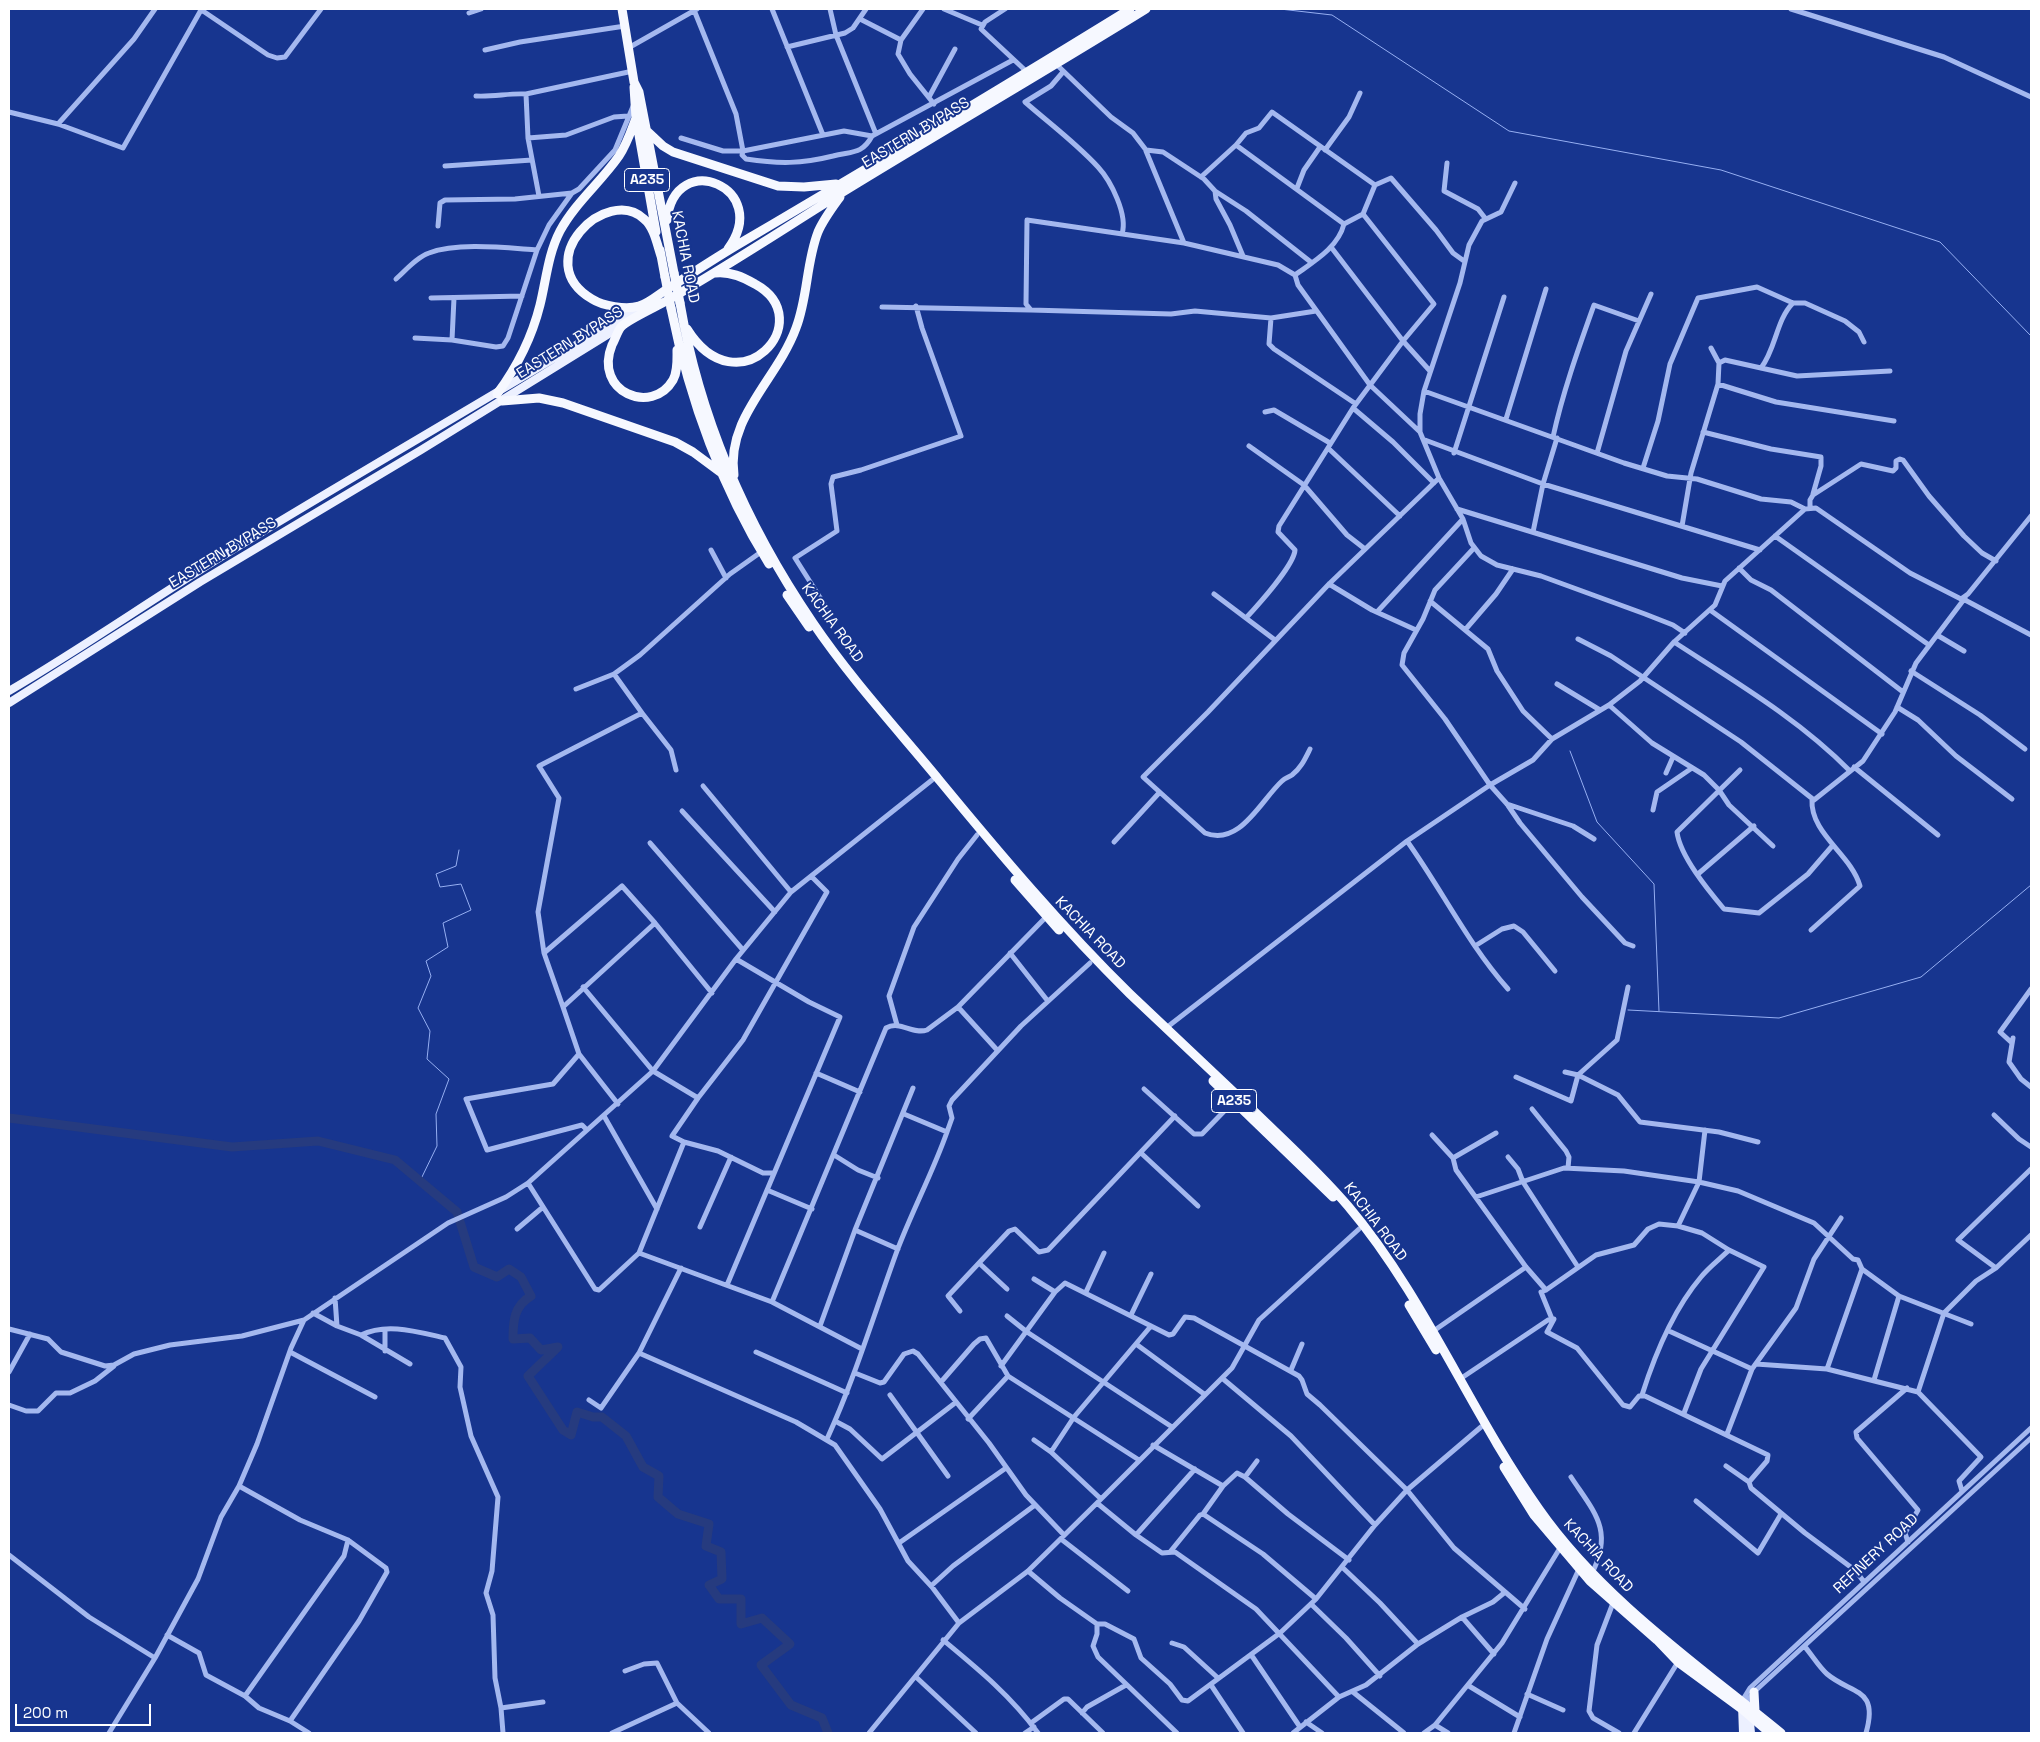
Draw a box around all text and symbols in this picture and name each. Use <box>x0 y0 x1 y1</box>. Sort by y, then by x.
street label: EASTERN BYPASS <box>859 94 973 172</box>
road number: A235 <box>624 168 670 192</box>
street label: KACHIA ROAD <box>667 209 703 305</box>
street label: EASTERN BYPASS <box>514 303 626 383</box>
street label: EASTERN BYPASS <box>166 514 280 592</box>
street label: KACHIA ROAD <box>797 580 867 666</box>
street label: KACHIA ROAD <box>1051 893 1129 973</box>
road number: A235 <box>1212 1090 1256 1112</box>
street label: KACHIA ROAD <box>1340 1179 1410 1265</box>
street label: REFINERY ROAD <box>1830 1510 1922 1598</box>
street label: KACHIA ROAD <box>1559 1516 1637 1596</box>
scale bar <box>18 1694 154 1726</box>
text: 200 m <box>23 1703 68 1722</box>

